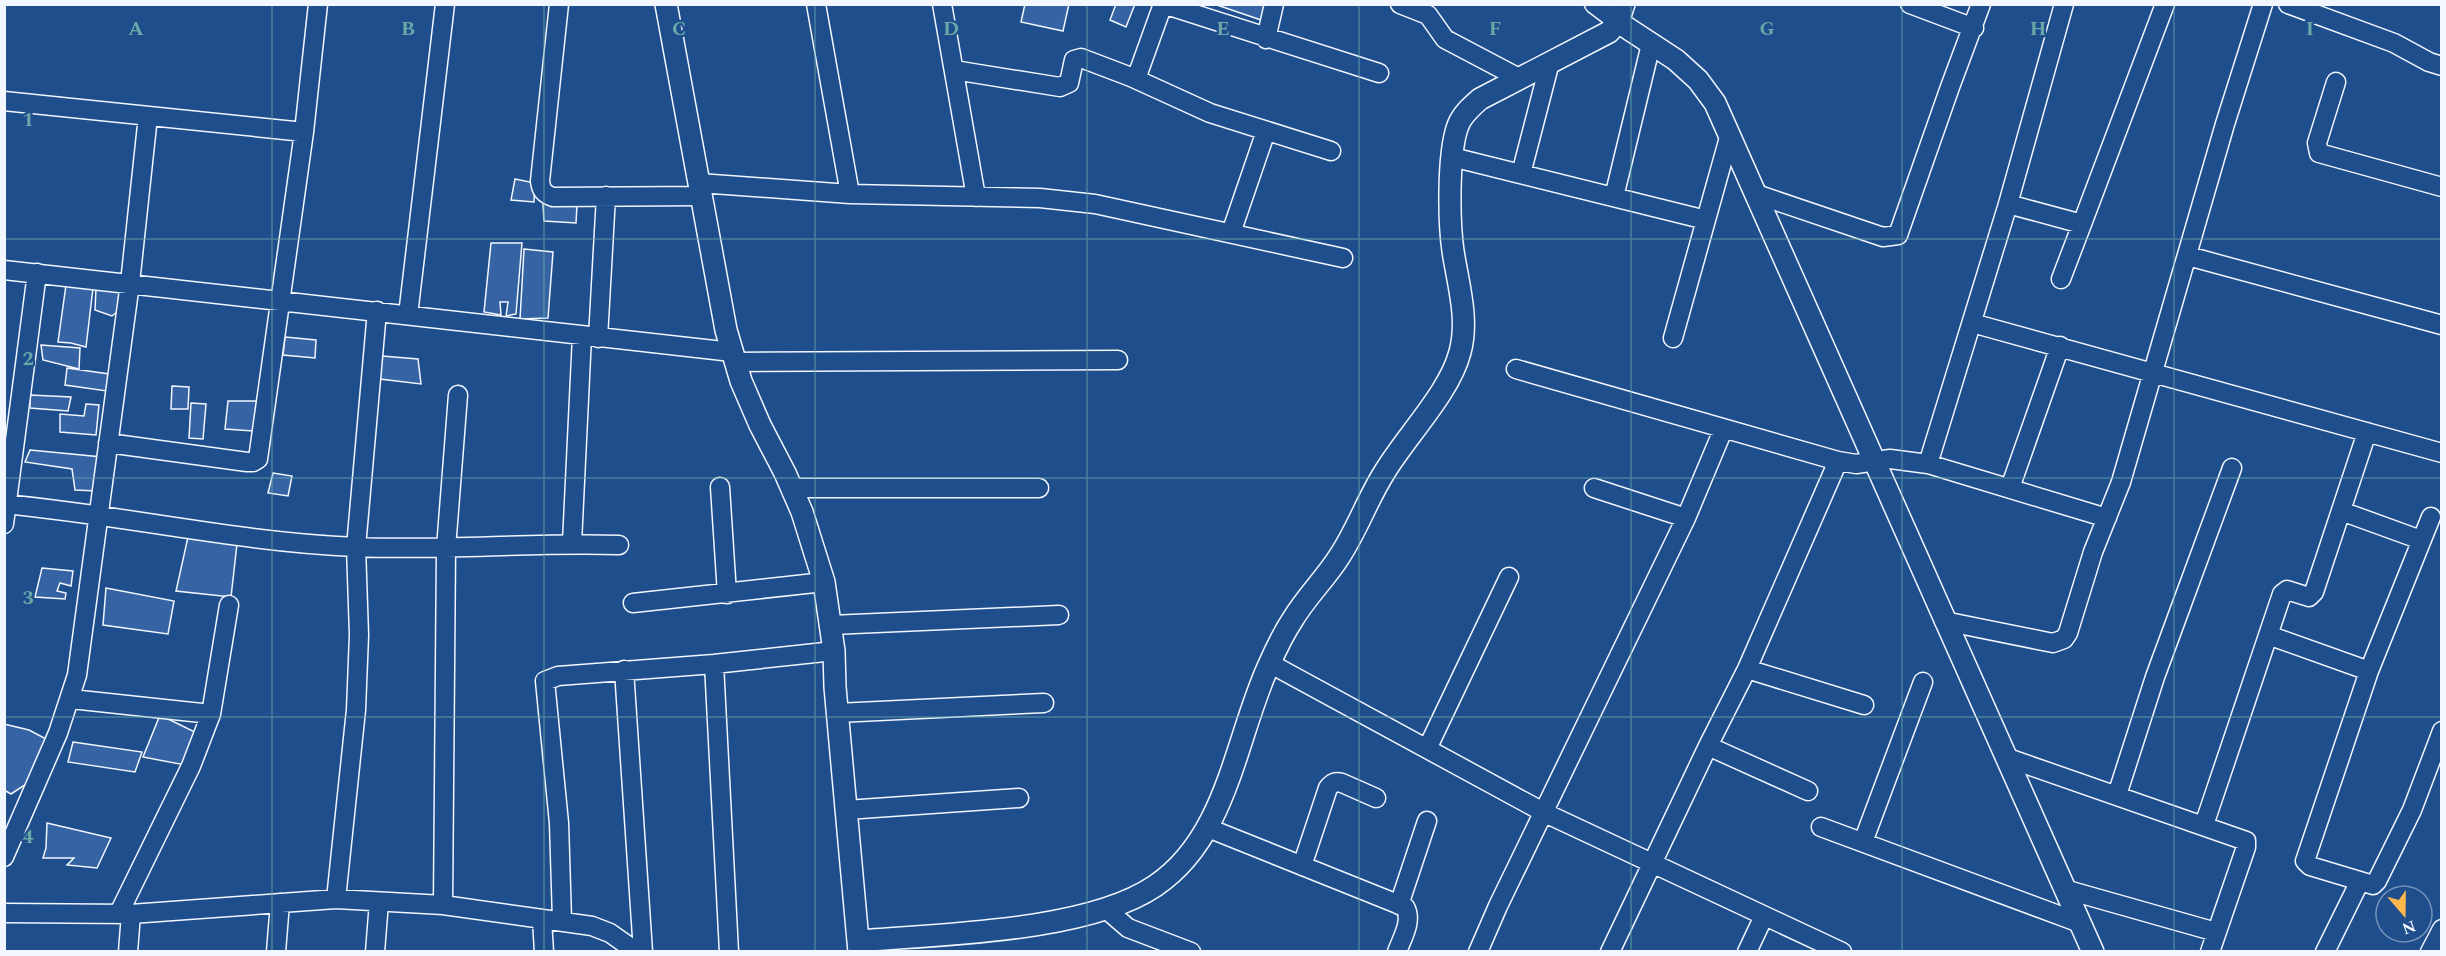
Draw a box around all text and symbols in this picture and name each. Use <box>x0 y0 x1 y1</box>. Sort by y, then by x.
text: A <box>128 14 144 44</box>
text: B <box>401 14 415 44</box>
text: C <box>672 14 686 44</box>
text: D <box>943 14 959 44</box>
text: E <box>1216 14 1230 44</box>
text: F <box>1489 14 1501 44</box>
text: G <box>1759 14 1775 44</box>
text: H <box>2030 14 2046 44</box>
text: I <box>2306 14 2314 44</box>
text: 1 <box>22 105 34 135</box>
text: 2 <box>22 344 34 374</box>
text: 3 <box>22 583 34 613</box>
text: 4 <box>22 822 34 852</box>
north arrow <box>2374 884 2434 944</box>
text: N <box>2399 914 2419 941</box>

